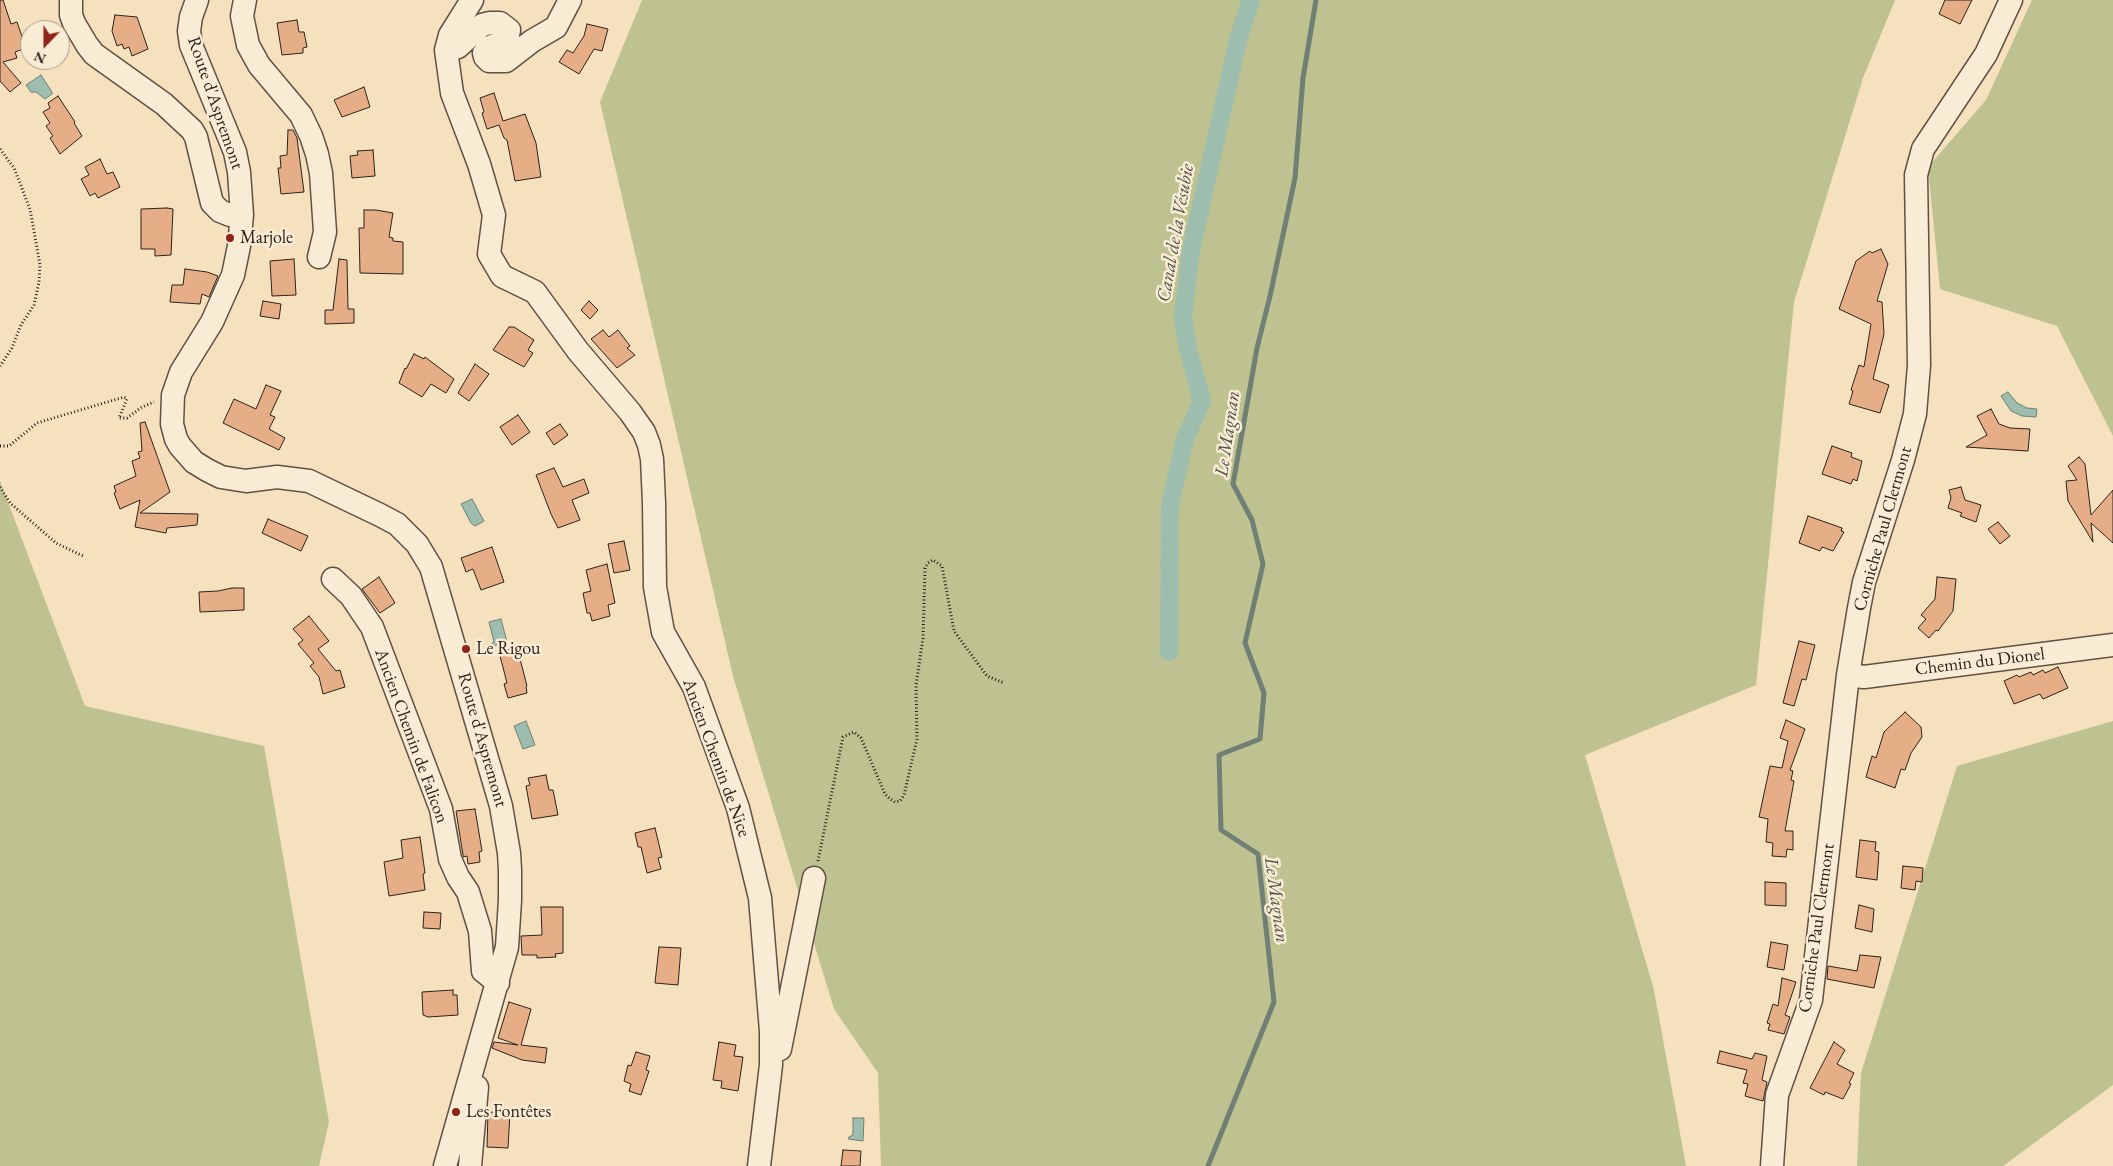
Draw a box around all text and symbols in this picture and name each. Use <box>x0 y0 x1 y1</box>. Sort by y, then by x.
north arrow <box>20 20 70 70</box>
street label: Route d'Aspremont <box>182 34 248 172</box>
text: N <box>31 48 48 68</box>
water label: Canal de la Vésubie <box>1153 162 1199 304</box>
place label: Marjole <box>240 227 293 249</box>
marker: Marjole <box>224 232 236 244</box>
water label: Le Magnan <box>1211 390 1245 478</box>
street label: Corniche Paul Clermont <box>1849 444 1917 614</box>
place label: Le Rigou <box>476 638 541 660</box>
marker: Le Rigou <box>460 643 472 655</box>
street label: Chemin du Dionel <box>1914 643 2046 681</box>
street label: Ancien Chemin de Falicon <box>369 646 453 826</box>
street label: Route d'Aspremont <box>452 670 512 810</box>
street label: Ancien Chemin de Nice <box>677 676 755 840</box>
street label: Corniche Paul Clermont <box>1794 842 1840 1014</box>
water label: Le Magnan <box>1259 856 1293 944</box>
place label: Les Fontêtes <box>466 1101 551 1123</box>
marker: Les Fontêtes <box>450 1106 462 1118</box>

